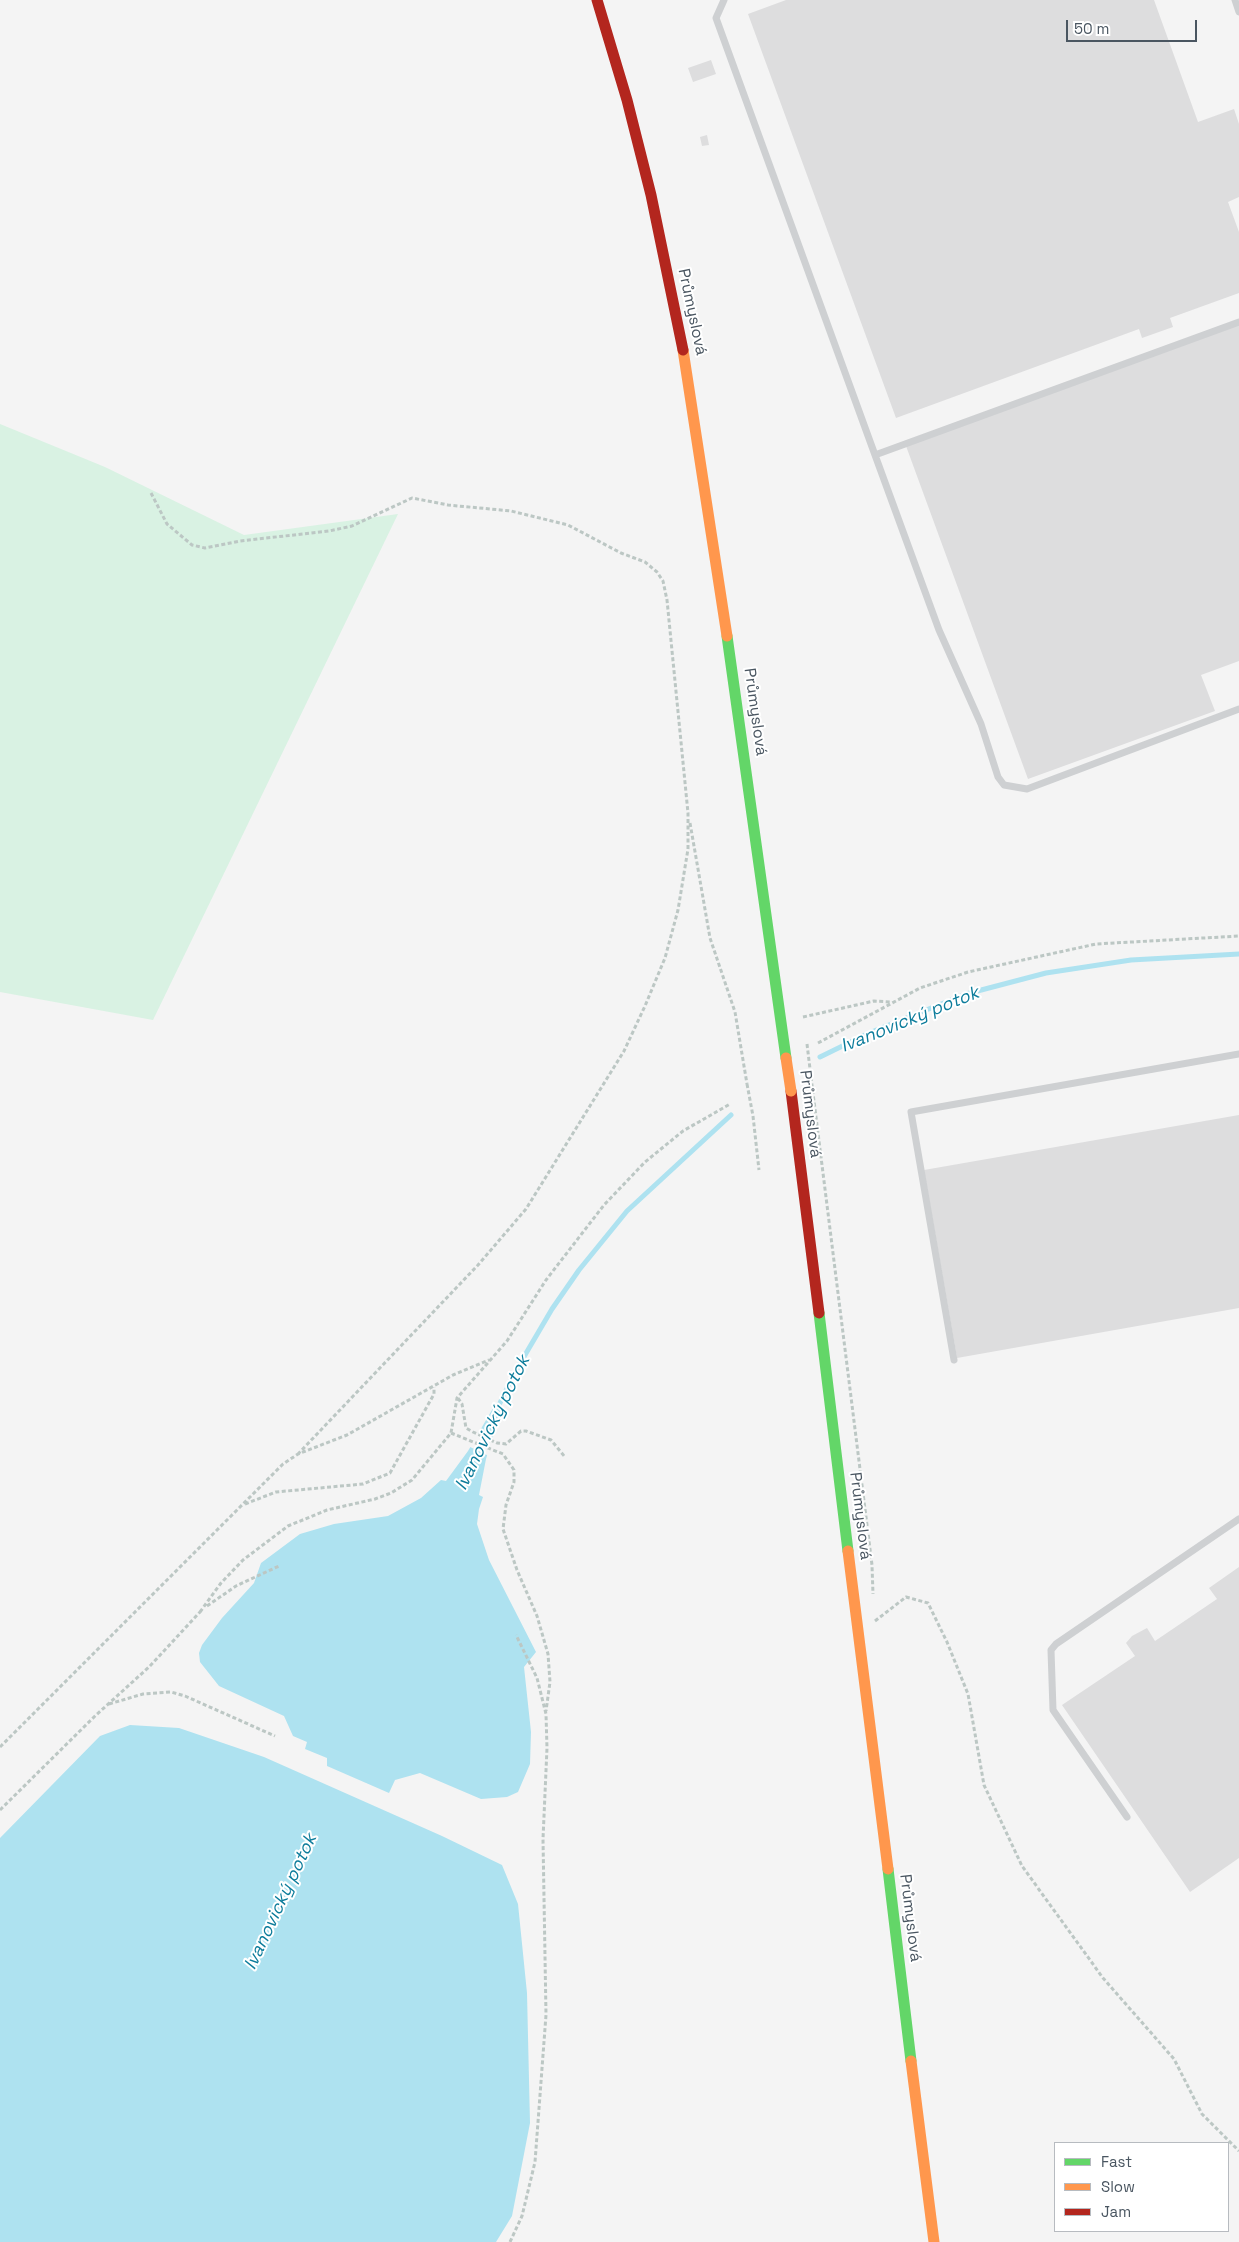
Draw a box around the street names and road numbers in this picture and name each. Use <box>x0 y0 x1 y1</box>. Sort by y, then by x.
street label: Průmyslová <box>673 267 711 357</box>
street label: Průmyslová <box>739 667 771 757</box>
street label: Průmyslová <box>795 1069 825 1159</box>
street label: Průmyslová <box>845 1471 875 1561</box>
street label: Průmyslová <box>895 1873 925 1963</box>

